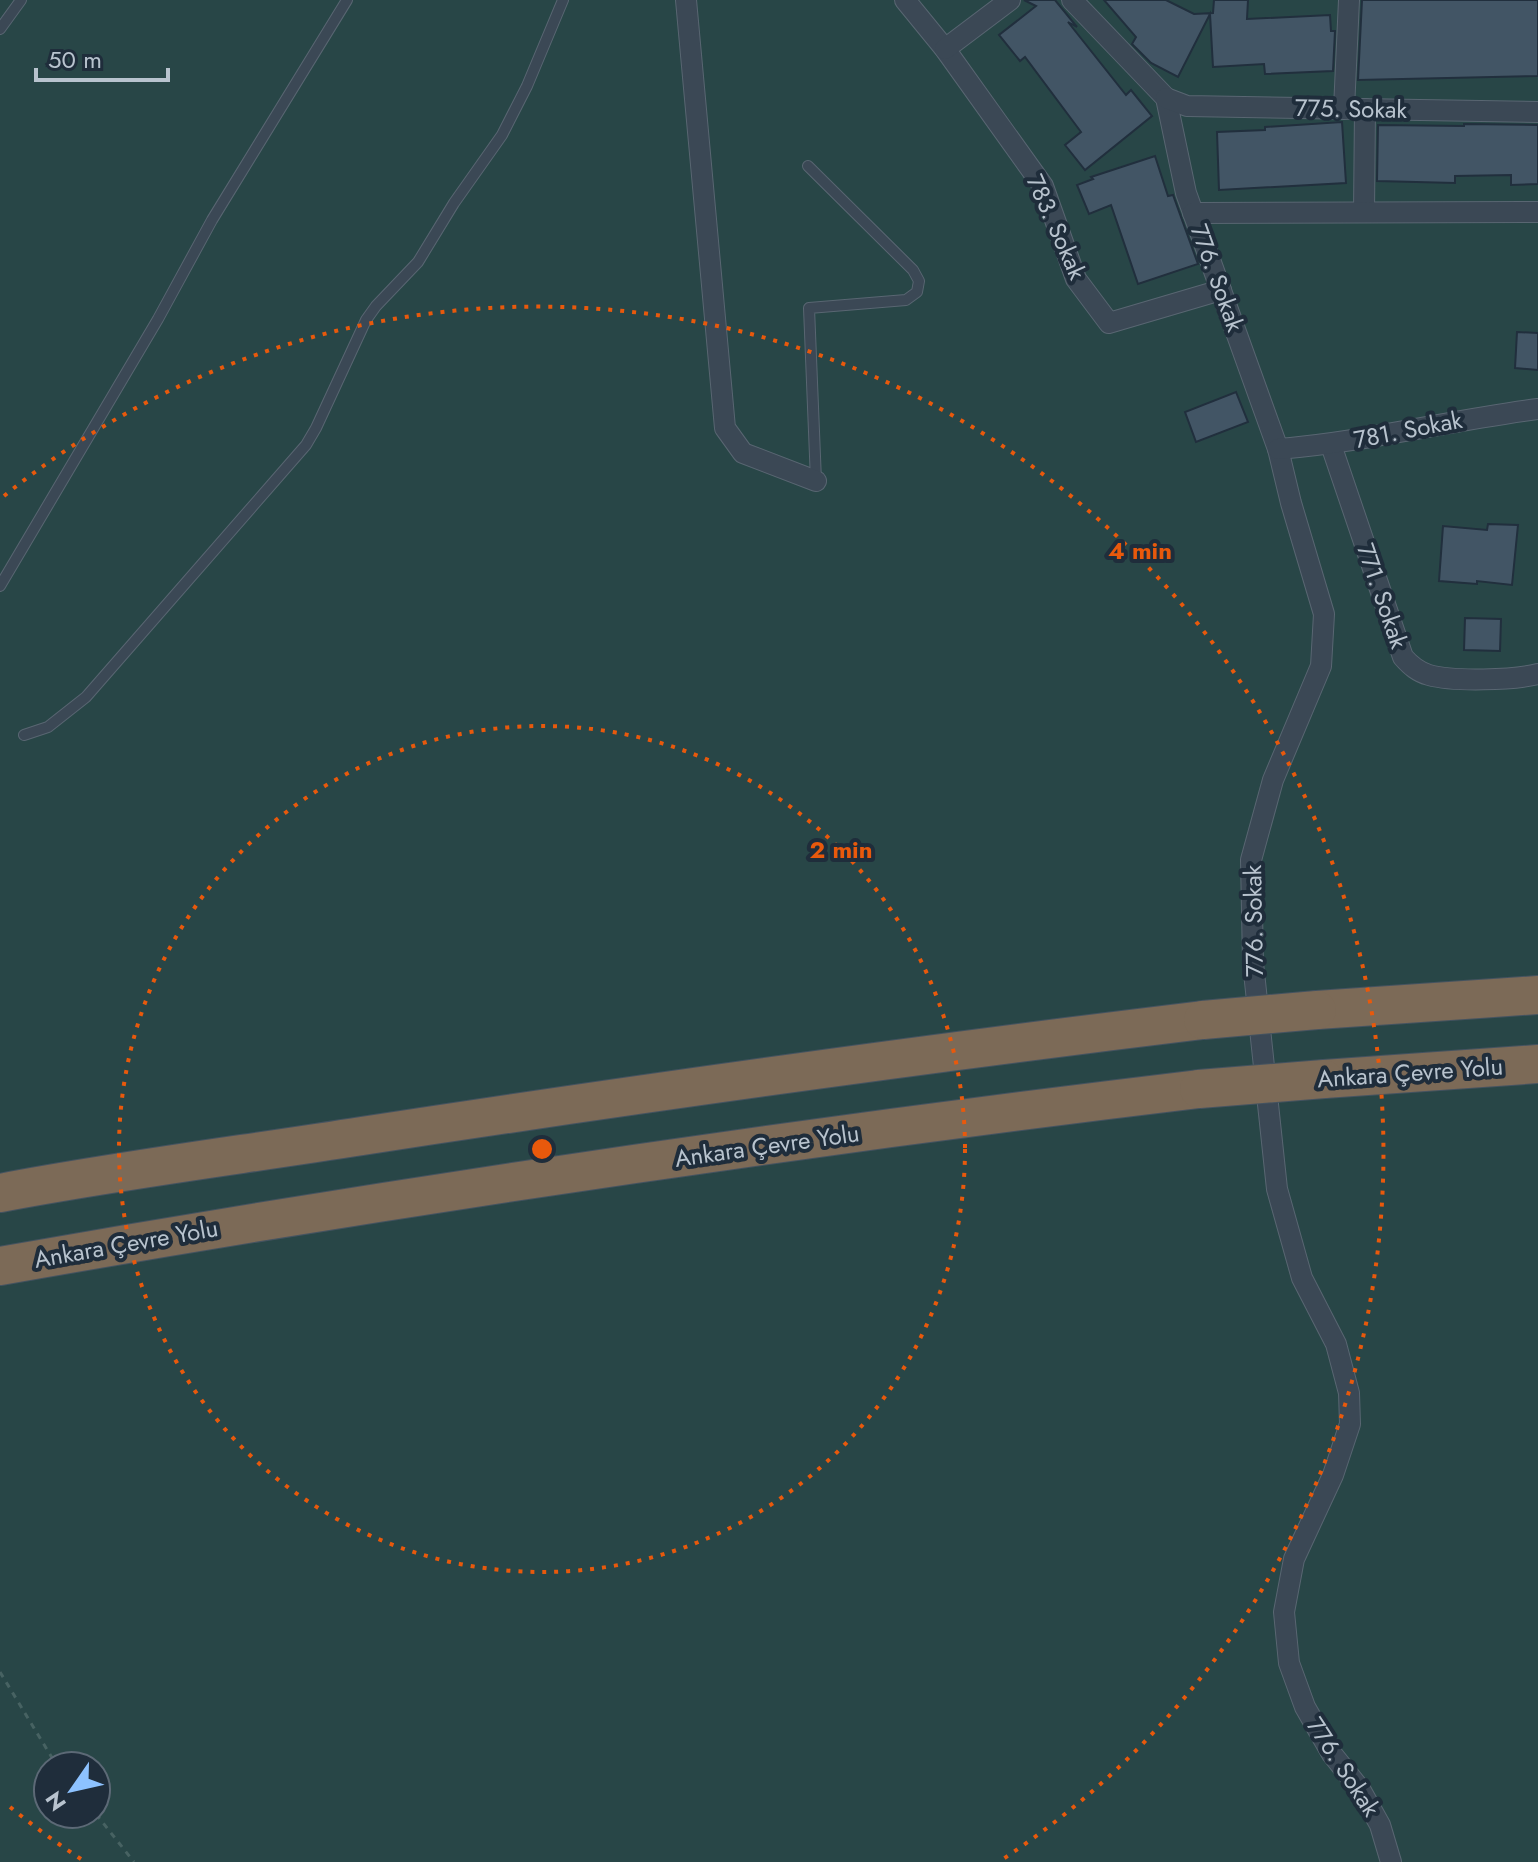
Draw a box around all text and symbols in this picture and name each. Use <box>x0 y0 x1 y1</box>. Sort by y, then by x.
scale bar <box>36 32 168 82</box>
text: 50 m <box>48 42 102 77</box>
street label: 775. Sokak <box>1295 90 1408 127</box>
street label: 783. Sokak <box>1018 169 1095 285</box>
street label: 776. Sokak <box>1182 219 1253 337</box>
street label: 781. Sokak <box>1351 402 1466 457</box>
text: 4 min <box>1108 533 1172 568</box>
street label: 771. Sokak <box>1348 538 1417 654</box>
text: 2 min <box>809 832 873 867</box>
street label: 776. Sokak <box>1235 864 1272 977</box>
street label: Ankara Çevre Yolu <box>1316 1049 1504 1096</box>
street label: Ankara Çevre Yolu <box>672 1115 862 1176</box>
centre of rings <box>528 1135 556 1163</box>
street label: Ankara Çevre Yolu <box>31 1210 221 1277</box>
street label: 776. Sokak <box>1298 1710 1389 1824</box>
north arrow <box>32 1750 112 1830</box>
text: N <box>37 1785 74 1817</box>

